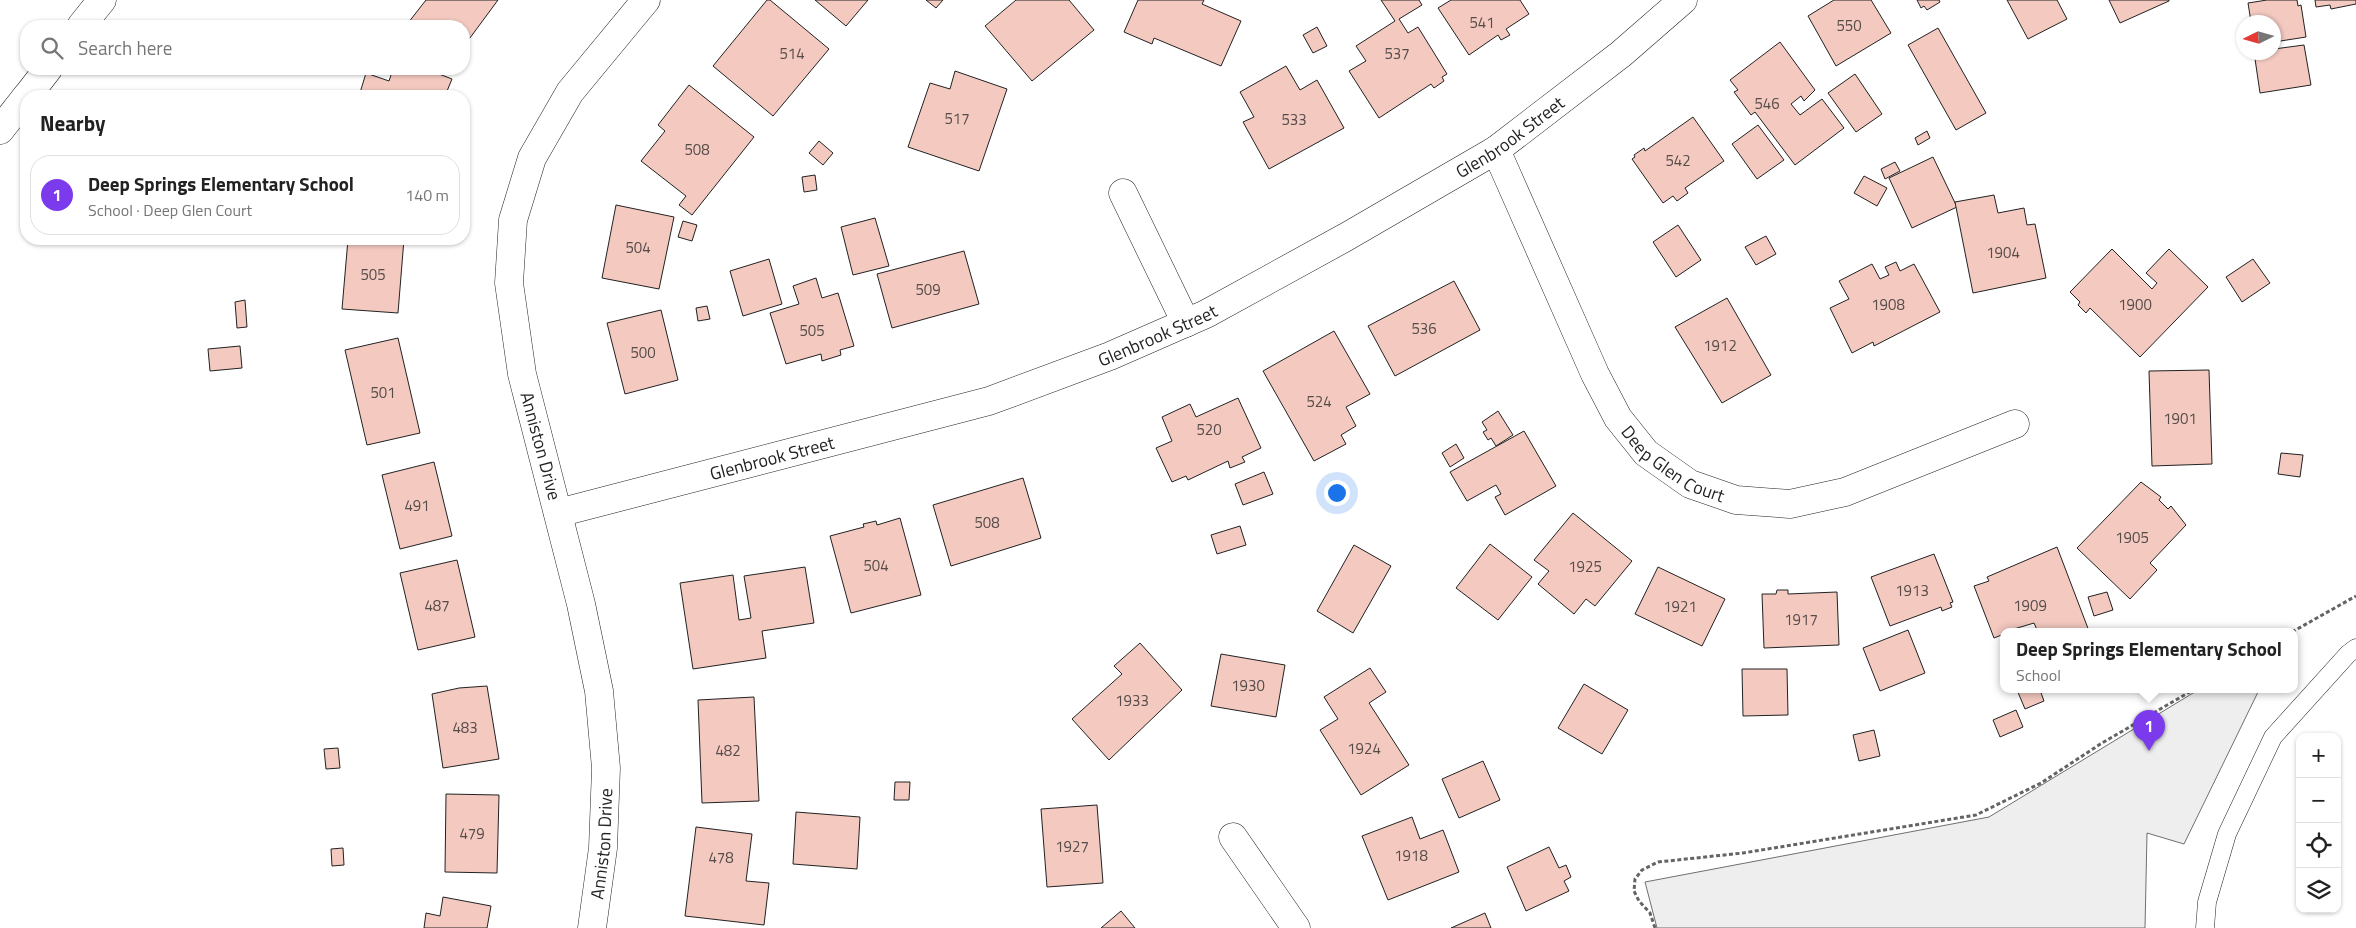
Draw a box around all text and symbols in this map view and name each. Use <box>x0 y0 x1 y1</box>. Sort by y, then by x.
house number: 541 <box>1469 11 1495 34</box>
house number: 550 <box>1836 14 1862 37</box>
north arrow <box>2236 15 2281 60</box>
search box <box>20 20 470 75</box>
text: Search here <box>78 33 172 62</box>
icon: search <box>38 34 66 62</box>
house number: 514 <box>779 42 805 65</box>
house number: 537 <box>1384 42 1410 65</box>
street label: Glenbrook Street <box>1450 89 1570 184</box>
house number: 546 <box>1754 92 1780 115</box>
text: Nearby <box>40 107 105 139</box>
house number: 517 <box>944 107 970 130</box>
house number: 533 <box>1281 108 1307 131</box>
house number: 508 <box>684 138 710 161</box>
house number: 542 <box>1665 149 1691 172</box>
text: Deep Springs Elementary School <box>88 169 354 198</box>
text: 1 <box>53 183 61 207</box>
text: 140 m <box>405 183 449 207</box>
text: School · Deep Glen Court <box>88 198 252 222</box>
house number: 504 <box>625 236 651 259</box>
house number: 1904 <box>1986 241 2020 264</box>
house number: 505 <box>360 263 386 286</box>
house number: 509 <box>915 278 941 301</box>
house number: 1908 <box>1871 293 1905 316</box>
house number: 1900 <box>2118 293 2152 316</box>
street label: Glenbrook Street <box>1094 297 1222 373</box>
house number: 536 <box>1411 317 1437 340</box>
house number: 505 <box>799 319 825 342</box>
house number: 1912 <box>1703 334 1737 357</box>
house number: 500 <box>630 341 656 364</box>
house number: 501 <box>370 381 396 404</box>
street label: Anniston Drive <box>514 389 568 503</box>
house number: 524 <box>1306 390 1332 413</box>
house number: 1901 <box>2163 407 2197 430</box>
house number: 520 <box>1196 418 1222 441</box>
street label: Deep Glen Court <box>1615 419 1729 509</box>
street label: Glenbrook Street <box>707 428 838 487</box>
your location <box>1324 480 1350 506</box>
house number: 491 <box>404 494 430 517</box>
house number: 508 <box>974 511 1000 534</box>
house number: 1905 <box>2115 526 2149 549</box>
house number: 504 <box>863 554 889 577</box>
house number: 1925 <box>1568 555 1602 578</box>
house number: 1913 <box>1895 579 1929 602</box>
house number: 487 <box>424 594 450 617</box>
house number: 1909 <box>2013 594 2047 617</box>
house number: 1921 <box>1663 595 1697 618</box>
house number: 1917 <box>1784 608 1818 631</box>
popup <box>2000 628 2298 693</box>
text: Deep Springs Elementary School <box>2016 634 2282 663</box>
text: School <box>2016 663 2061 687</box>
house number: 1930 <box>1231 674 1265 697</box>
house number: 1933 <box>1115 689 1149 712</box>
pin: 1 <box>2133 710 2165 751</box>
house number: 483 <box>452 716 478 739</box>
map controls <box>2296 733 2341 913</box>
button: + <box>2296 733 2341 778</box>
house number: 1924 <box>1347 737 1381 760</box>
house number: 482 <box>715 739 741 762</box>
button: − <box>2296 778 2341 823</box>
street label: Anniston Drive <box>583 788 619 901</box>
house number: 479 <box>459 822 485 845</box>
button: locate <box>2296 823 2341 868</box>
house number: 1927 <box>1055 835 1089 858</box>
house number: 1918 <box>1394 844 1428 867</box>
house number: 478 <box>708 846 734 869</box>
button: layers <box>2296 868 2341 913</box>

